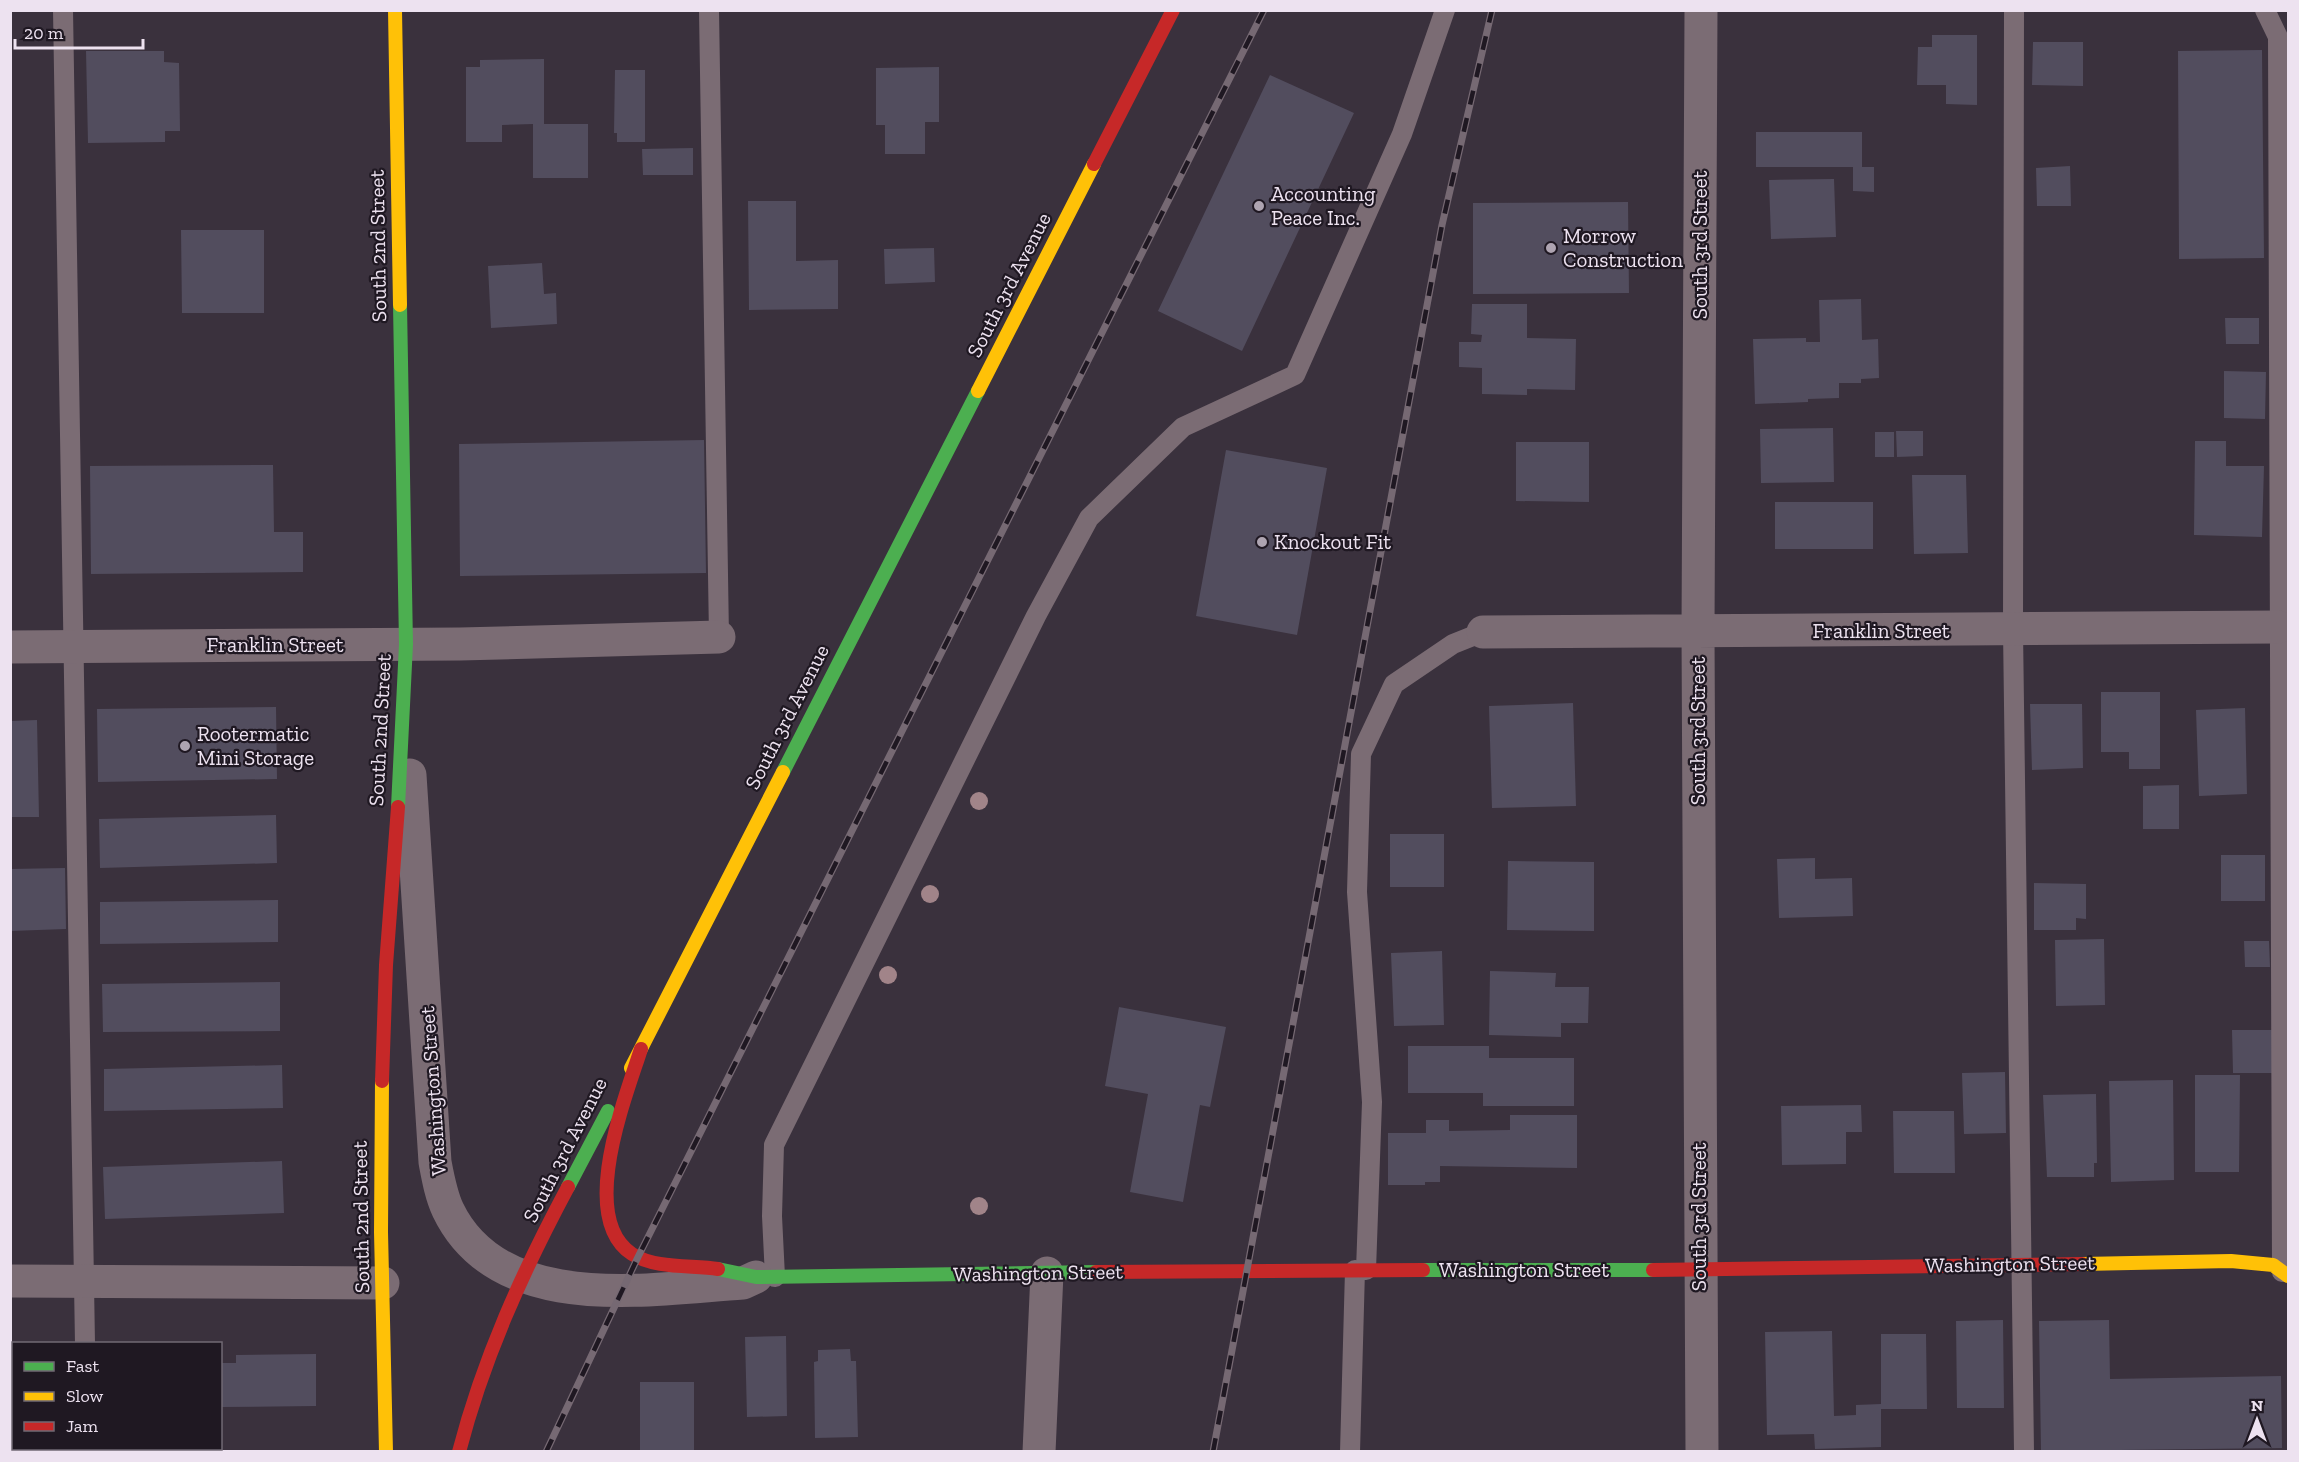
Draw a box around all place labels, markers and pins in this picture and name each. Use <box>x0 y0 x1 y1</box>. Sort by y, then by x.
place label: Accounting Peace Inc. <box>1271 181 1376 230</box>
marker: Accounting Peace Inc. <box>1252 199 1266 213</box>
place label: Morrow Construction <box>1563 223 1683 272</box>
marker: Morrow Construction <box>1544 241 1558 255</box>
place label: Knockout Fit <box>1274 529 1391 554</box>
marker: Knockout Fit <box>1255 535 1269 549</box>
place label: Rootermatic Mini Storage <box>197 721 314 770</box>
marker: Rootermatic Mini Storage <box>178 739 192 753</box>

